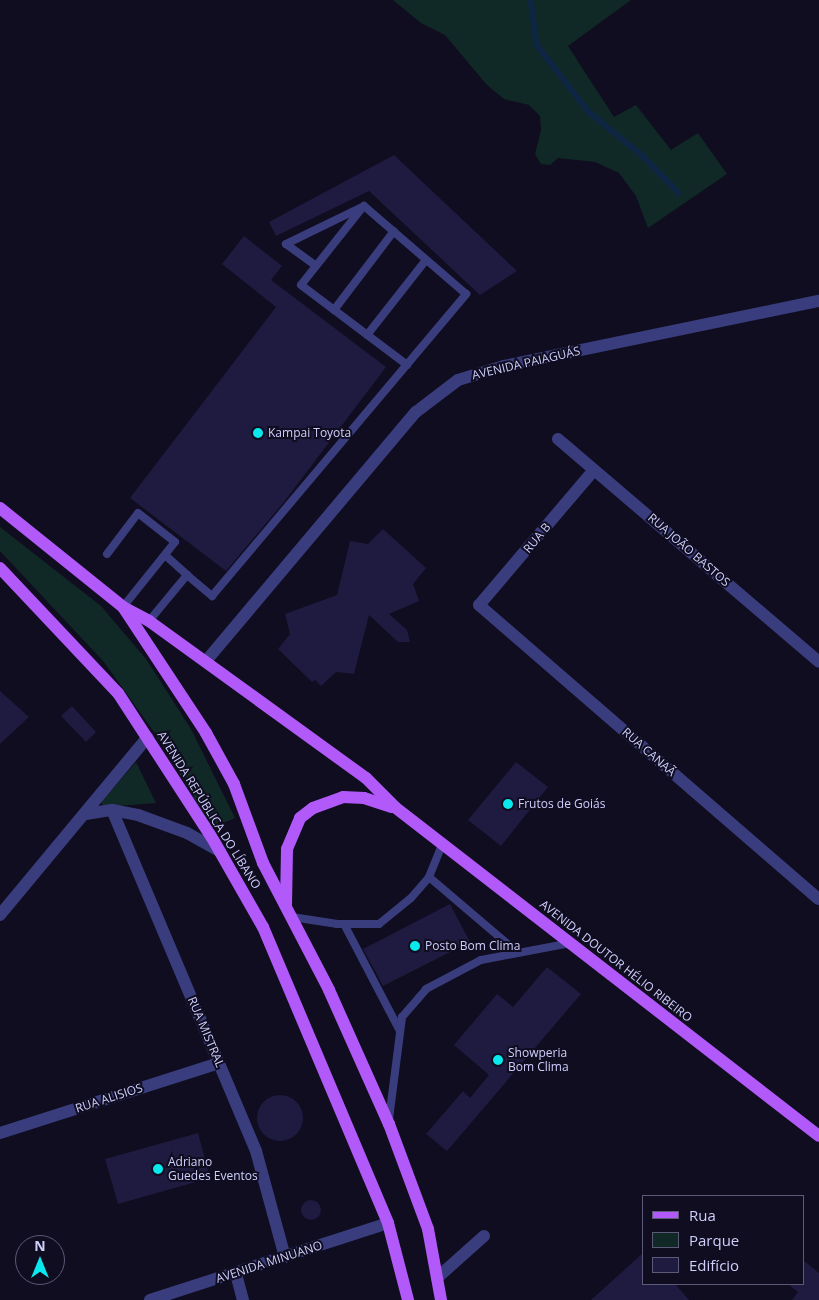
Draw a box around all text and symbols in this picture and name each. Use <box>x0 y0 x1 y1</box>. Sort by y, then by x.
street label: AVENIDA PAIAGUÁS <box>470 344 582 382</box>
place label: Kampai Toyota <box>268 426 351 440</box>
marker: Kampai Toyota <box>252 427 264 439</box>
street label: RUA JOÃO BASTOS <box>645 510 733 590</box>
street label: RUA B <box>520 520 554 556</box>
street label: RUA CANAÃ <box>619 725 679 779</box>
street label: AVENIDA REPÚBLICA DO LÍBANO <box>154 728 264 892</box>
place label: Frutos de Goiás <box>518 797 605 811</box>
marker: Frutos de Goiás <box>502 798 514 810</box>
street label: AVENIDA DOUTOR HÉLIO RIBEIRO <box>537 897 695 1025</box>
place label: Posto Bom Clima <box>425 939 520 953</box>
marker: Posto Bom Clima <box>409 940 421 952</box>
street label: RUA MISTRAL <box>185 994 227 1070</box>
place label: Showperia Bom Clima <box>508 1046 569 1074</box>
marker: Showperia Bom Clima <box>492 1054 504 1066</box>
street label: RUA ALISIOS <box>74 1080 144 1116</box>
place label: Adriano Guedes Eventos <box>168 1155 258 1183</box>
marker: Adriano Guedes Eventos <box>152 1163 164 1175</box>
legend <box>642 1195 804 1285</box>
text: Rua <box>689 1205 716 1225</box>
text: Parque <box>689 1230 739 1250</box>
north arrow <box>15 1235 65 1285</box>
text: N <box>34 1236 46 1255</box>
street label: AVENIDA MINUANO <box>214 1238 324 1286</box>
text: Edifício <box>689 1255 739 1275</box>

